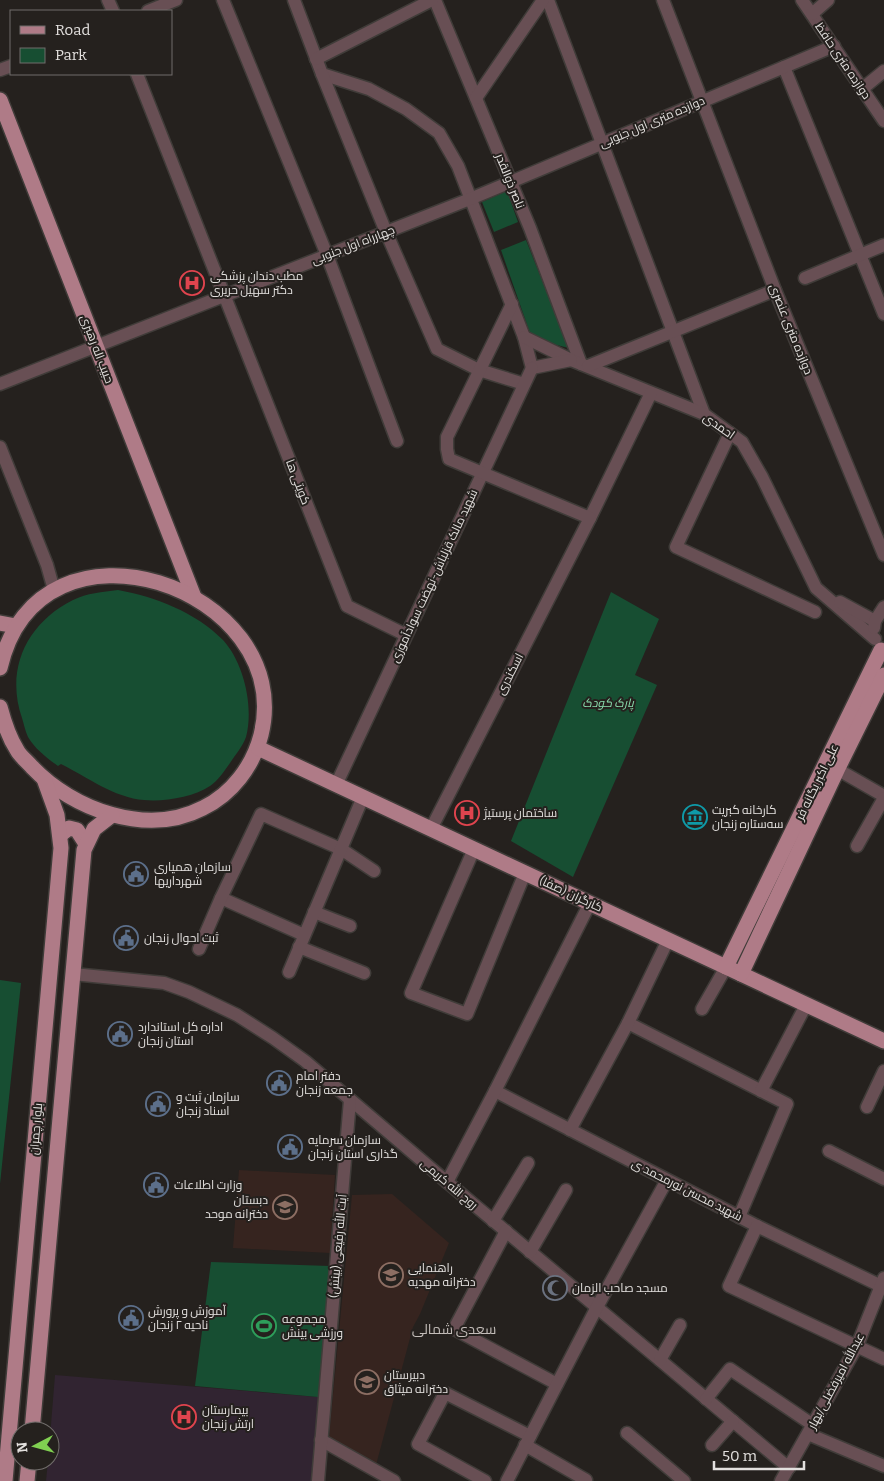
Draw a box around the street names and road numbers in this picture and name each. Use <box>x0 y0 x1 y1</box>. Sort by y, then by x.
street label: دوازده متری حافظ <box>812 20 874 102</box>
street label: دوازده متری اول جنوبی <box>597 93 707 151</box>
street label: ناصر ذوالقدر <box>492 150 527 211</box>
street label: چهارراه اول جنوبی <box>309 223 397 269</box>
street label: دوازده متری عنصری <box>766 282 816 377</box>
street label: حبیب اله رهبری <box>77 313 117 385</box>
street label: احمدی <box>701 410 737 442</box>
street label: کویتی ها <box>283 457 313 507</box>
street label: شهید مالک قزلباش-نهضت سوادآموزی <box>388 487 480 665</box>
street label: اسکندری <box>494 651 526 697</box>
street label: علی اکبر یگانه فر <box>792 742 841 823</box>
street label: کارگران (صفا) <box>537 872 605 915</box>
street label: بلوار چمران <box>27 1102 47 1156</box>
street label: روح الله کریمی <box>417 1155 481 1213</box>
street label: شهید محسن نورمحمد ی <box>629 1156 745 1224</box>
street label: آیت الله رفیعی (بینش) <box>325 1193 350 1298</box>
street label: عبدالله امیرفضلی/بهار <box>803 1330 867 1432</box>

